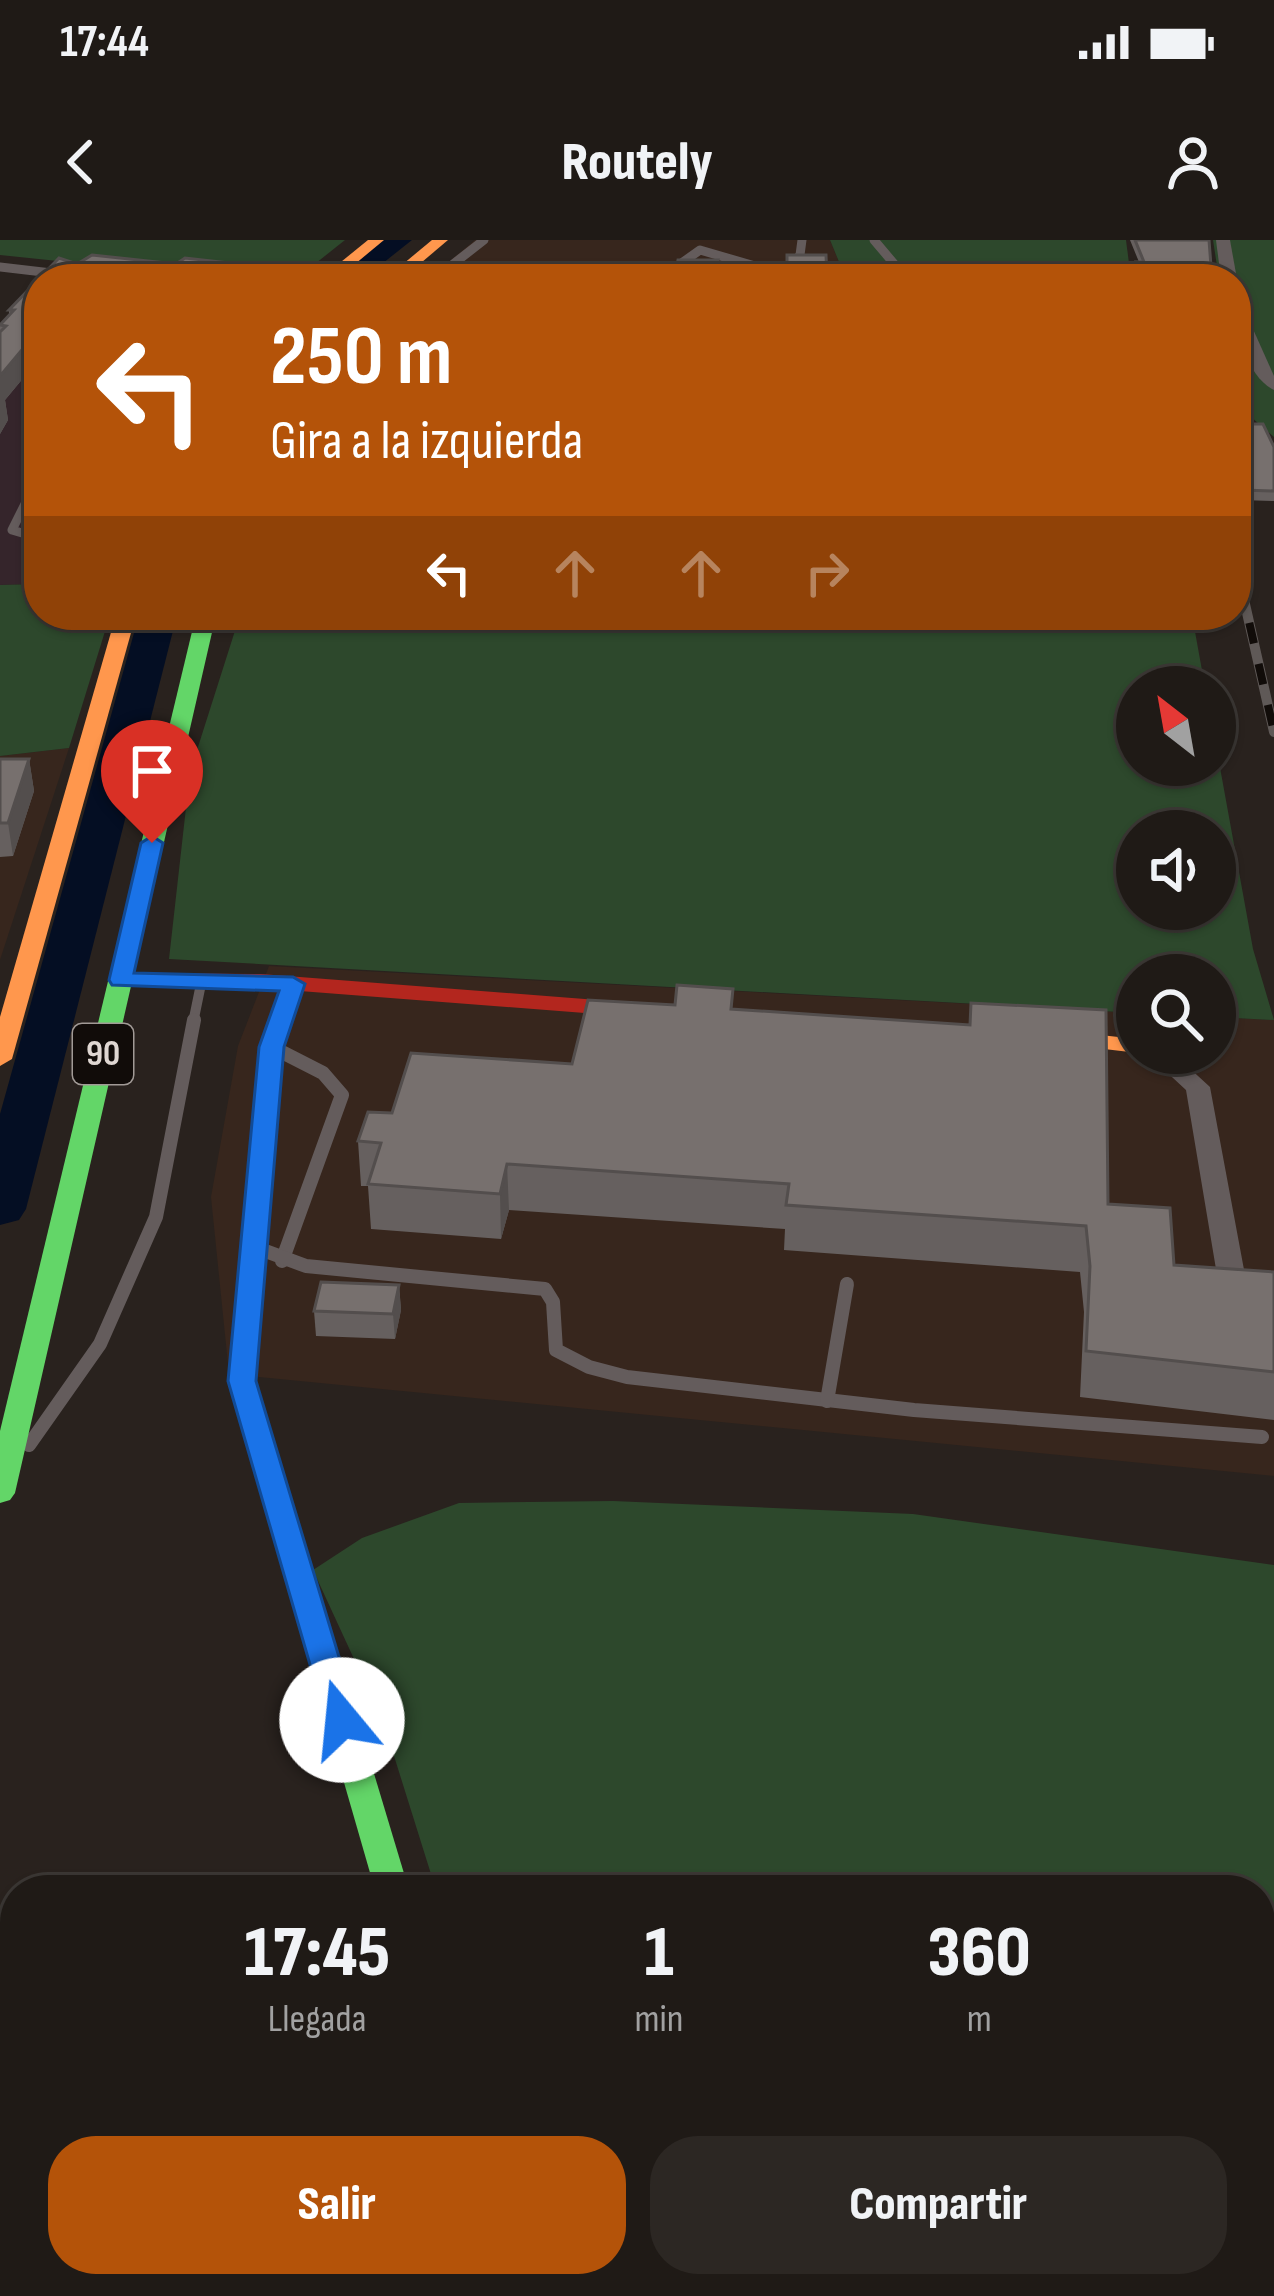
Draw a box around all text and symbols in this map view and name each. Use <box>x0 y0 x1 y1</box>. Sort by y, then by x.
text: 17:44 <box>60 15 149 70</box>
icon: back <box>48 129 114 195</box>
icon: person <box>1160 129 1226 195</box>
text: Routely <box>561 130 713 195</box>
text: 250 m <box>270 307 452 408</box>
icon: left <box>72 312 228 468</box>
text: Gira a la izquierda <box>270 409 583 474</box>
icon: left <box>416 540 482 606</box>
icon: ahead <box>542 540 608 606</box>
icon: ahead <box>668 540 734 606</box>
icon: right <box>794 540 860 606</box>
north arrow <box>1116 666 1236 786</box>
map controls <box>1116 666 1236 1074</box>
pin <box>101 720 203 843</box>
icon: arrive <box>119 738 185 804</box>
button: sound <box>1116 810 1236 930</box>
button: search <box>1116 954 1236 1074</box>
road number: 90 <box>73 1024 133 1084</box>
position arrow <box>279 1657 405 1783</box>
text: 17:45 <box>244 1910 390 1997</box>
text: 1 <box>644 1910 674 1997</box>
text: 360 <box>927 1910 1031 1997</box>
text: Llegada <box>268 1996 367 2043</box>
text: min <box>634 1996 683 2043</box>
text: m <box>967 1996 992 2043</box>
button: Salir <box>48 2136 626 2274</box>
button: Compartir <box>650 2136 1227 2274</box>

